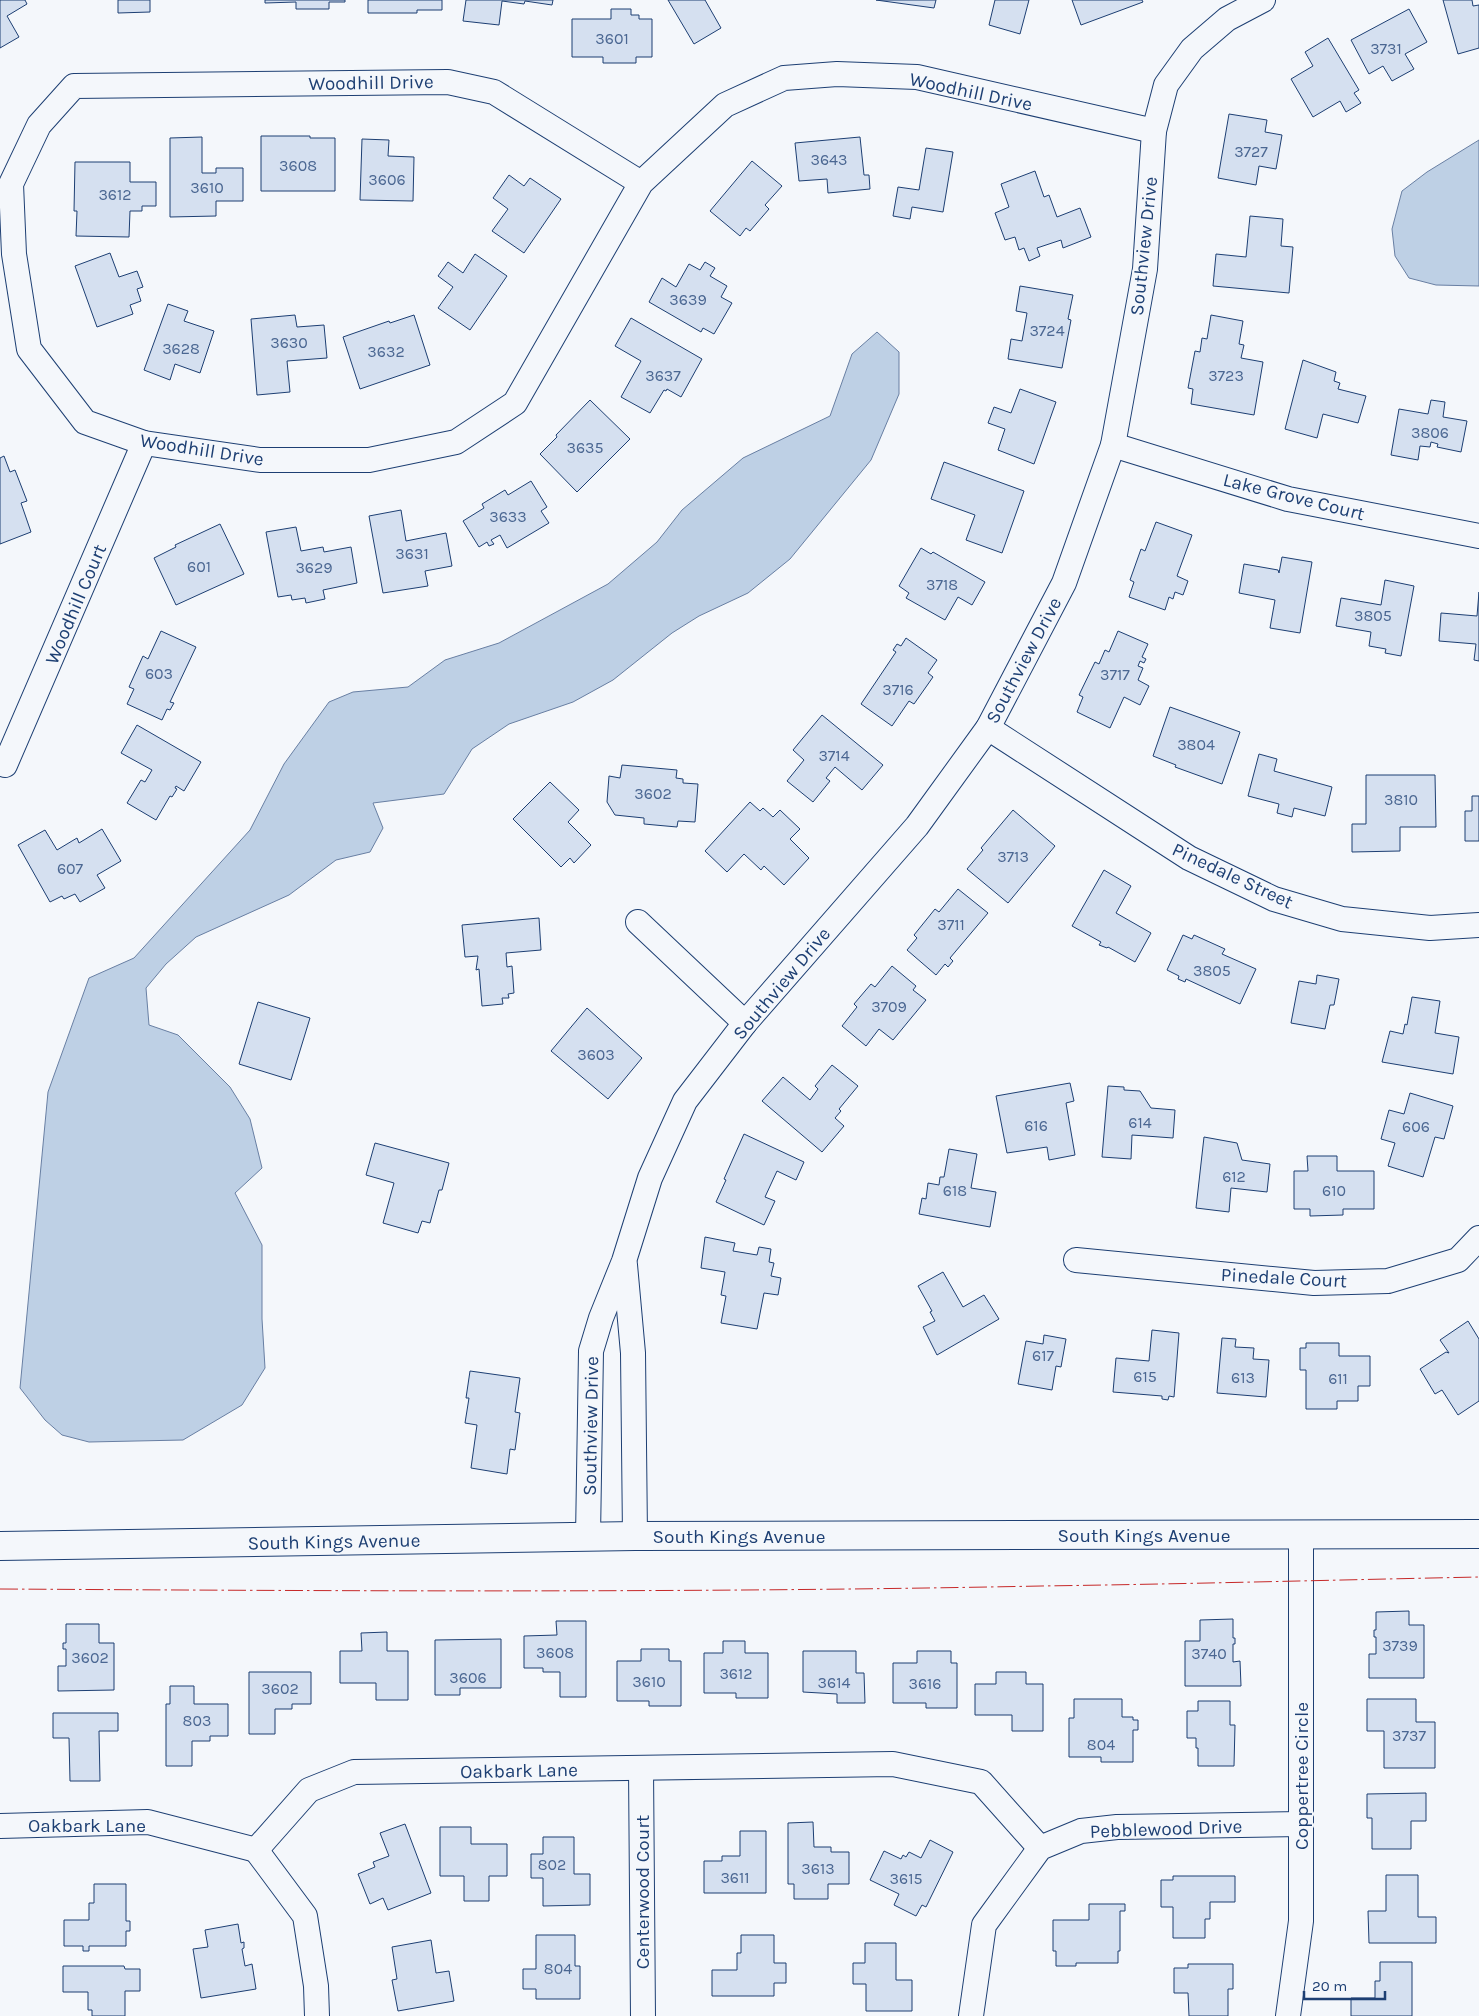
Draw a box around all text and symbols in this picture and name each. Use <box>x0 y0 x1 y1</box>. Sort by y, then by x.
house number: 3601 <box>595 29 629 48</box>
house number: 3731 <box>1370 39 1402 58</box>
street label: Woodhill Drive <box>907 68 1034 116</box>
street label: Woodhill Drive <box>308 71 434 95</box>
house number: 3727 <box>1234 142 1268 161</box>
house number: 3643 <box>811 150 848 169</box>
house number: 3608 <box>279 156 317 175</box>
house number: 3606 <box>368 170 406 189</box>
street label: Southview Drive <box>1126 176 1162 317</box>
house number: 3610 <box>190 178 224 197</box>
house number: 3612 <box>98 185 132 204</box>
house number: 3639 <box>669 290 707 309</box>
house number: 3724 <box>1029 321 1065 340</box>
house number: 3630 <box>270 333 308 352</box>
house number: 3628 <box>162 339 200 358</box>
house number: 3632 <box>367 342 405 361</box>
house number: 3637 <box>645 366 681 385</box>
house number: 3723 <box>1208 366 1244 385</box>
house number: 3806 <box>1411 423 1449 442</box>
street label: Woodhill Drive <box>138 429 265 471</box>
house number: 3635 <box>566 438 604 457</box>
street label: Lake Grove Court <box>1221 469 1367 525</box>
house number: 3633 <box>489 507 527 526</box>
street label: Woodhill Court <box>41 541 111 668</box>
house number: 3631 <box>395 544 429 563</box>
house number: 601 <box>187 557 211 576</box>
house number: 3629 <box>295 558 333 577</box>
house number: 3718 <box>926 575 958 594</box>
street label: Southview Drive <box>981 594 1066 727</box>
house number: 3805 <box>1354 606 1392 625</box>
house number: 603 <box>145 664 173 683</box>
house number: 3717 <box>1100 665 1130 684</box>
house number: 3716 <box>882 680 914 699</box>
house number: 3804 <box>1177 735 1215 754</box>
house number: 3714 <box>818 746 850 765</box>
house number: 3602 <box>634 784 672 803</box>
house number: 3810 <box>1384 790 1418 809</box>
street label: Pinedale Street <box>1169 838 1297 914</box>
house number: 3713 <box>997 847 1029 866</box>
house number: 607 <box>57 859 84 878</box>
house number: 3711 <box>937 915 965 934</box>
street label: Southview Drive <box>728 923 835 1044</box>
house number: 3805 <box>1193 961 1231 980</box>
house number: 3709 <box>871 997 907 1016</box>
house number: 3603 <box>577 1045 615 1064</box>
house number: 614 <box>1128 1113 1152 1132</box>
house number: 616 <box>1024 1116 1048 1135</box>
house number: 606 <box>1402 1117 1430 1136</box>
house number: 612 <box>1222 1167 1246 1186</box>
house number: 618 <box>943 1181 967 1200</box>
house number: 610 <box>1322 1181 1346 1200</box>
street label: Pinedale Court <box>1220 1264 1348 1292</box>
house number: 617 <box>1032 1346 1054 1365</box>
street label: Southview Drive <box>579 1356 603 1496</box>
house number: 615 <box>1133 1367 1157 1386</box>
house number: 613 <box>1231 1368 1255 1387</box>
house number: 611 <box>1328 1369 1348 1388</box>
street label: South Kings Avenue <box>1058 1525 1230 1547</box>
street label: South Kings Avenue <box>653 1526 825 1548</box>
street label: South Kings Avenue <box>247 1529 421 1555</box>
house number: 3739 <box>1382 1636 1418 1655</box>
house number: 3608 <box>536 1643 574 1662</box>
house number: 3740 <box>1191 1644 1227 1663</box>
house number: 3602 <box>71 1648 109 1667</box>
house number: 3612 <box>719 1664 753 1683</box>
house number: 3606 <box>449 1668 487 1687</box>
house number: 3610 <box>632 1672 666 1691</box>
house number: 3614 <box>818 1673 850 1692</box>
house number: 3616 <box>908 1674 942 1693</box>
house number: 3602 <box>261 1679 299 1698</box>
street label: Coppertree Circle <box>1291 1702 1313 1850</box>
house number: 803 <box>183 1711 211 1730</box>
house number: 3737 <box>1392 1726 1426 1745</box>
house number: 804 <box>1087 1735 1115 1754</box>
street label: Oakbark Lane <box>460 1759 578 1783</box>
street label: Oakbark Lane <box>28 1815 146 1837</box>
street label: Centerwood Court <box>632 1815 654 1969</box>
street label: Pebblewood Drive <box>1089 1815 1243 1843</box>
house number: 802 <box>538 1855 566 1874</box>
house number: 3613 <box>801 1859 835 1878</box>
house number: 3611 <box>720 1868 750 1887</box>
house number: 3615 <box>890 1869 922 1888</box>
house number: 804 <box>544 1959 572 1978</box>
scale bar <box>1304 1968 1385 2000</box>
text: 20 m <box>1312 1977 1347 1995</box>

